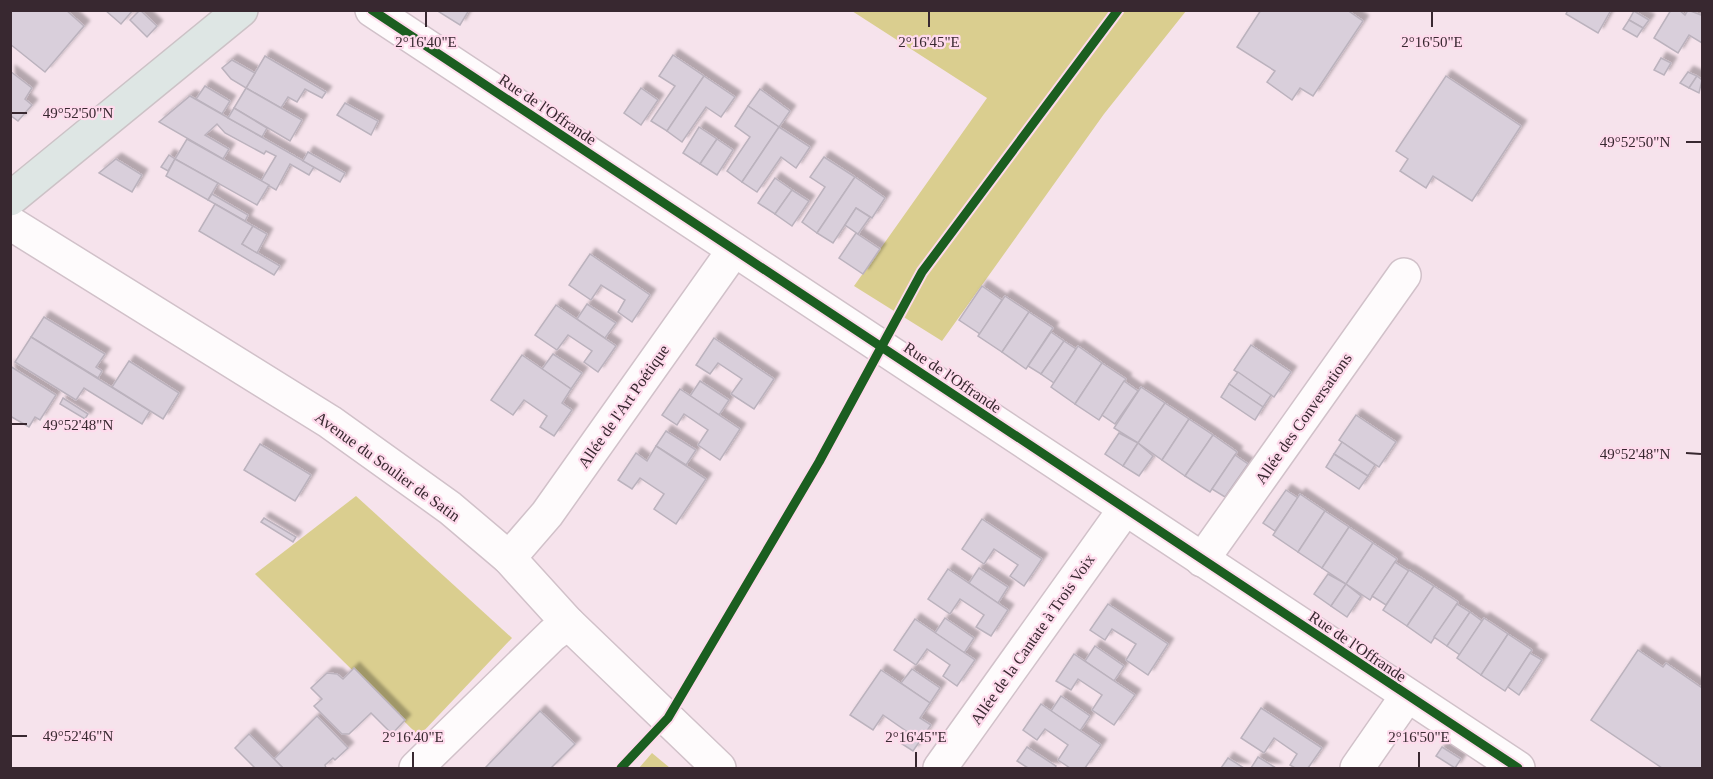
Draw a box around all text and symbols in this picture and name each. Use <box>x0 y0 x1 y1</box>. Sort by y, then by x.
text: 2°16'40"E <box>395 34 457 50</box>
text: 2°16'45"E <box>898 34 960 50</box>
text: 2°16'50"E <box>1401 34 1463 50</box>
street label: Rue de l'Offrande <box>496 71 600 148</box>
text: 49°52'50"N <box>43 105 113 121</box>
text: 49°52'50"N <box>1600 134 1670 150</box>
street label: Rue de l'Offrande <box>901 339 1005 416</box>
street label: Allée de l'Art Poétique <box>574 341 673 472</box>
street label: Allée des Conversations <box>1252 350 1355 487</box>
street label: Avenue du Soulier de Satin <box>312 408 463 525</box>
text: 49°52'48"N <box>43 417 113 433</box>
text: 49°52'48"N <box>1600 446 1670 462</box>
street label: Allée de la Cantate à Trois Voix <box>967 551 1098 728</box>
street label: Rue de l'Offrande <box>1306 608 1410 685</box>
text: 49°52'46"N <box>43 728 113 744</box>
text: 2°16'40"E <box>382 729 444 745</box>
text: 2°16'45"E <box>885 729 947 745</box>
text: 2°16'50"E <box>1388 729 1450 745</box>

